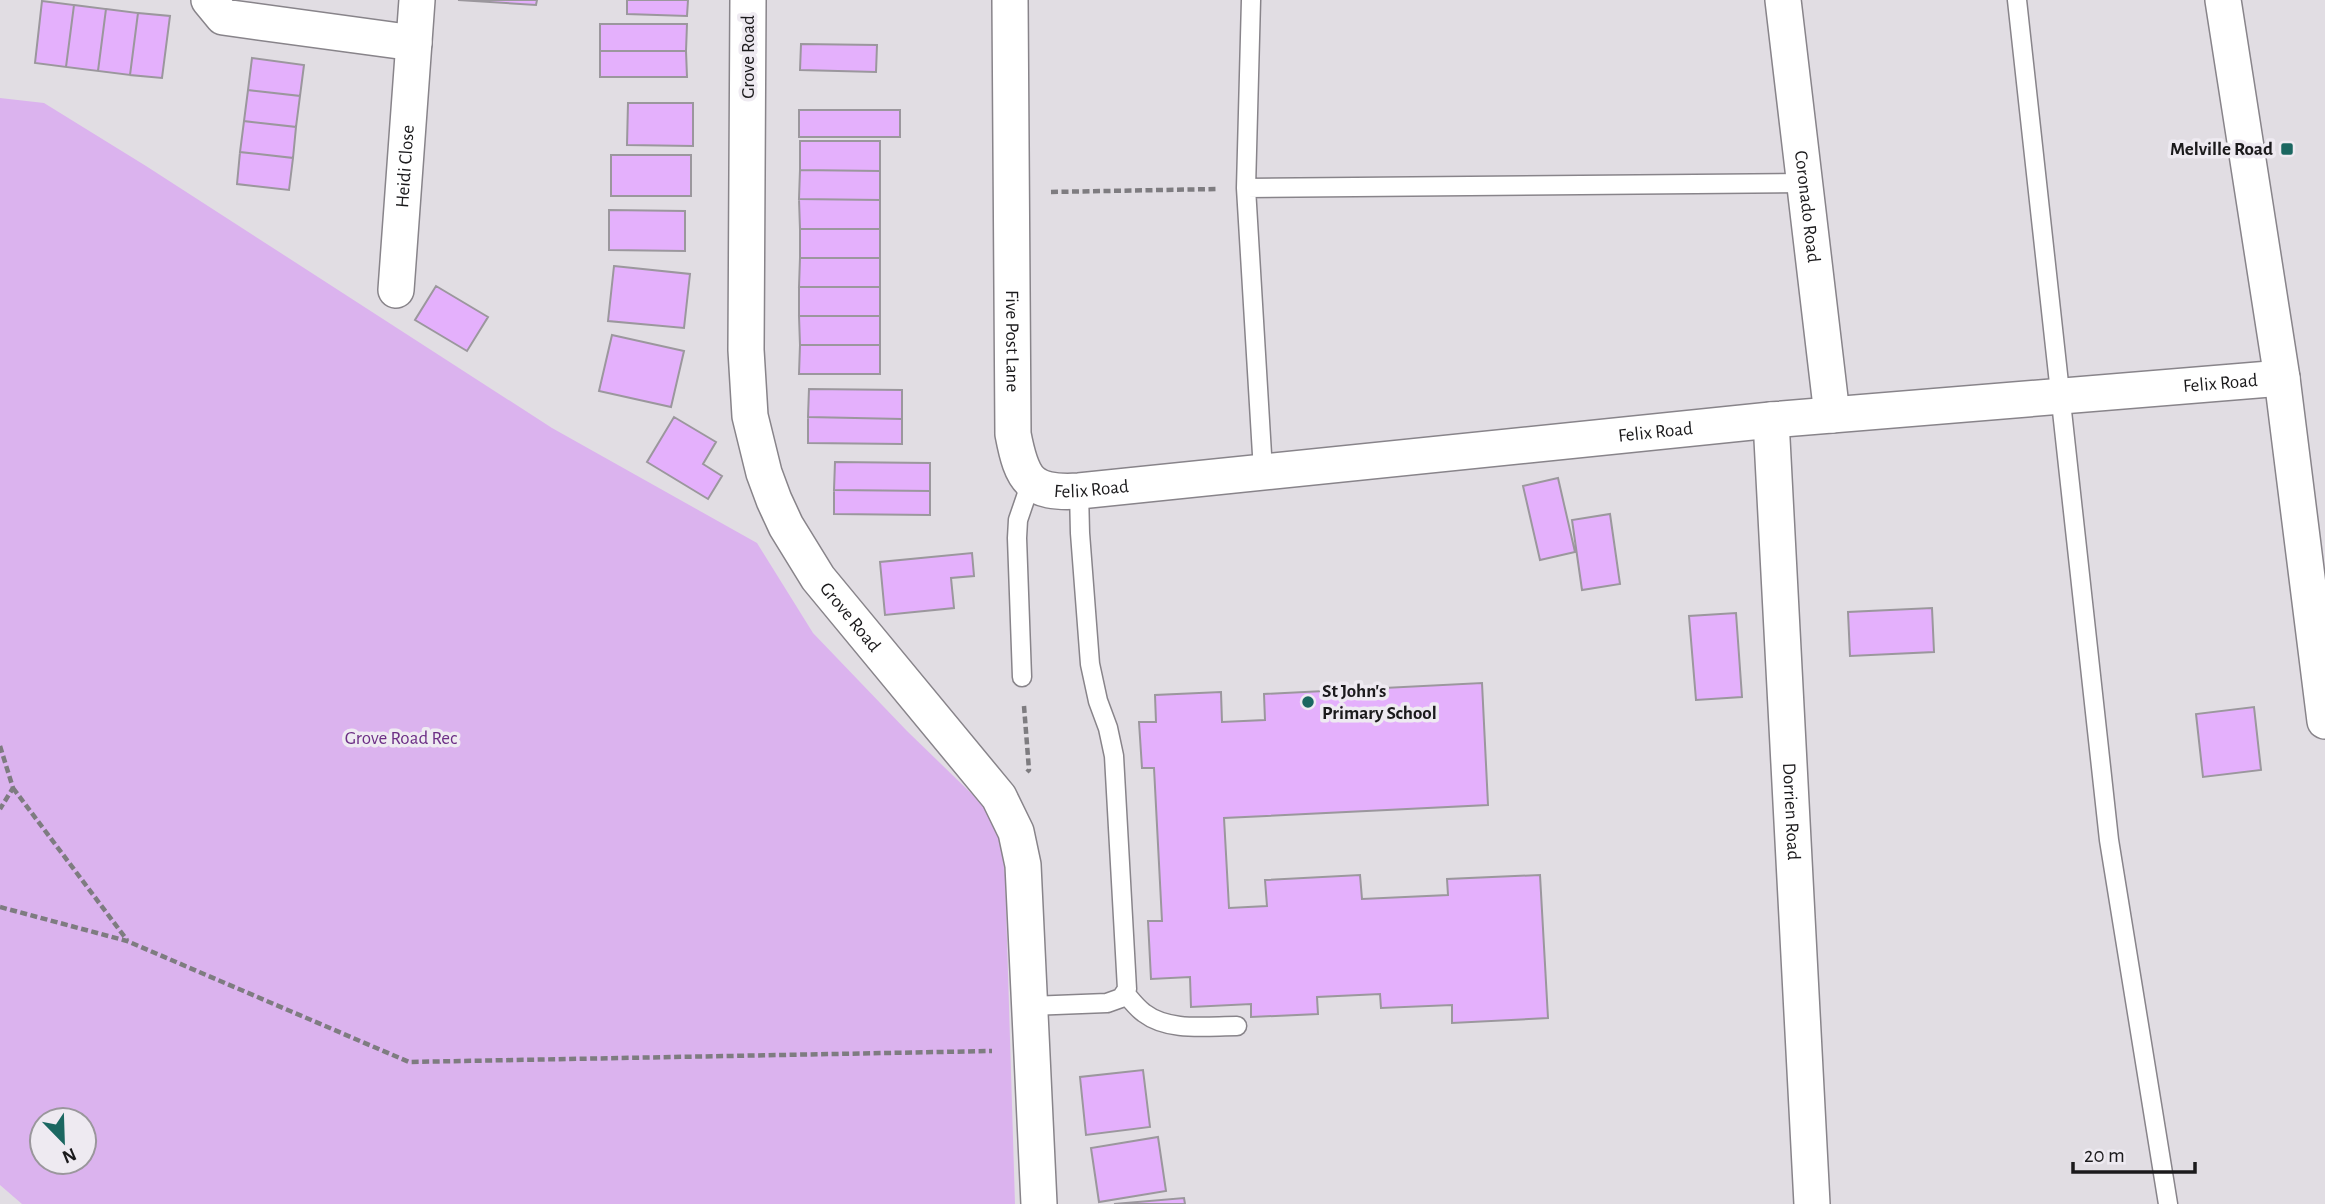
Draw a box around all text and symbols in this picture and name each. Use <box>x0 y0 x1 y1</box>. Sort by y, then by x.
street label: Grove Road <box>739 15 758 99</box>
street label: Heidi Close <box>392 124 417 209</box>
place label: Melville Road <box>2170 140 2273 159</box>
marker: Melville Road <box>2279 141 2295 157</box>
street label: Coronado Road <box>1791 150 1823 264</box>
street label: Five Post Lane <box>1003 290 1022 392</box>
street label: Felix Road <box>2182 371 2259 396</box>
street label: Felix Road <box>1617 419 1694 445</box>
street label: Felix Road <box>1053 476 1130 501</box>
street label: Grove Road <box>816 579 884 656</box>
place label: St John's Primary School <box>1322 682 1437 723</box>
marker: St John's Primary School <box>1300 694 1316 710</box>
park label: Grove Road Rec <box>345 729 457 748</box>
street label: Dorrien Road <box>1779 762 1804 861</box>
north arrow <box>28 1106 98 1176</box>
scale bar <box>2073 1130 2196 1174</box>
text: N <box>59 1144 79 1167</box>
text: 20 m <box>2084 1145 2125 1166</box>

